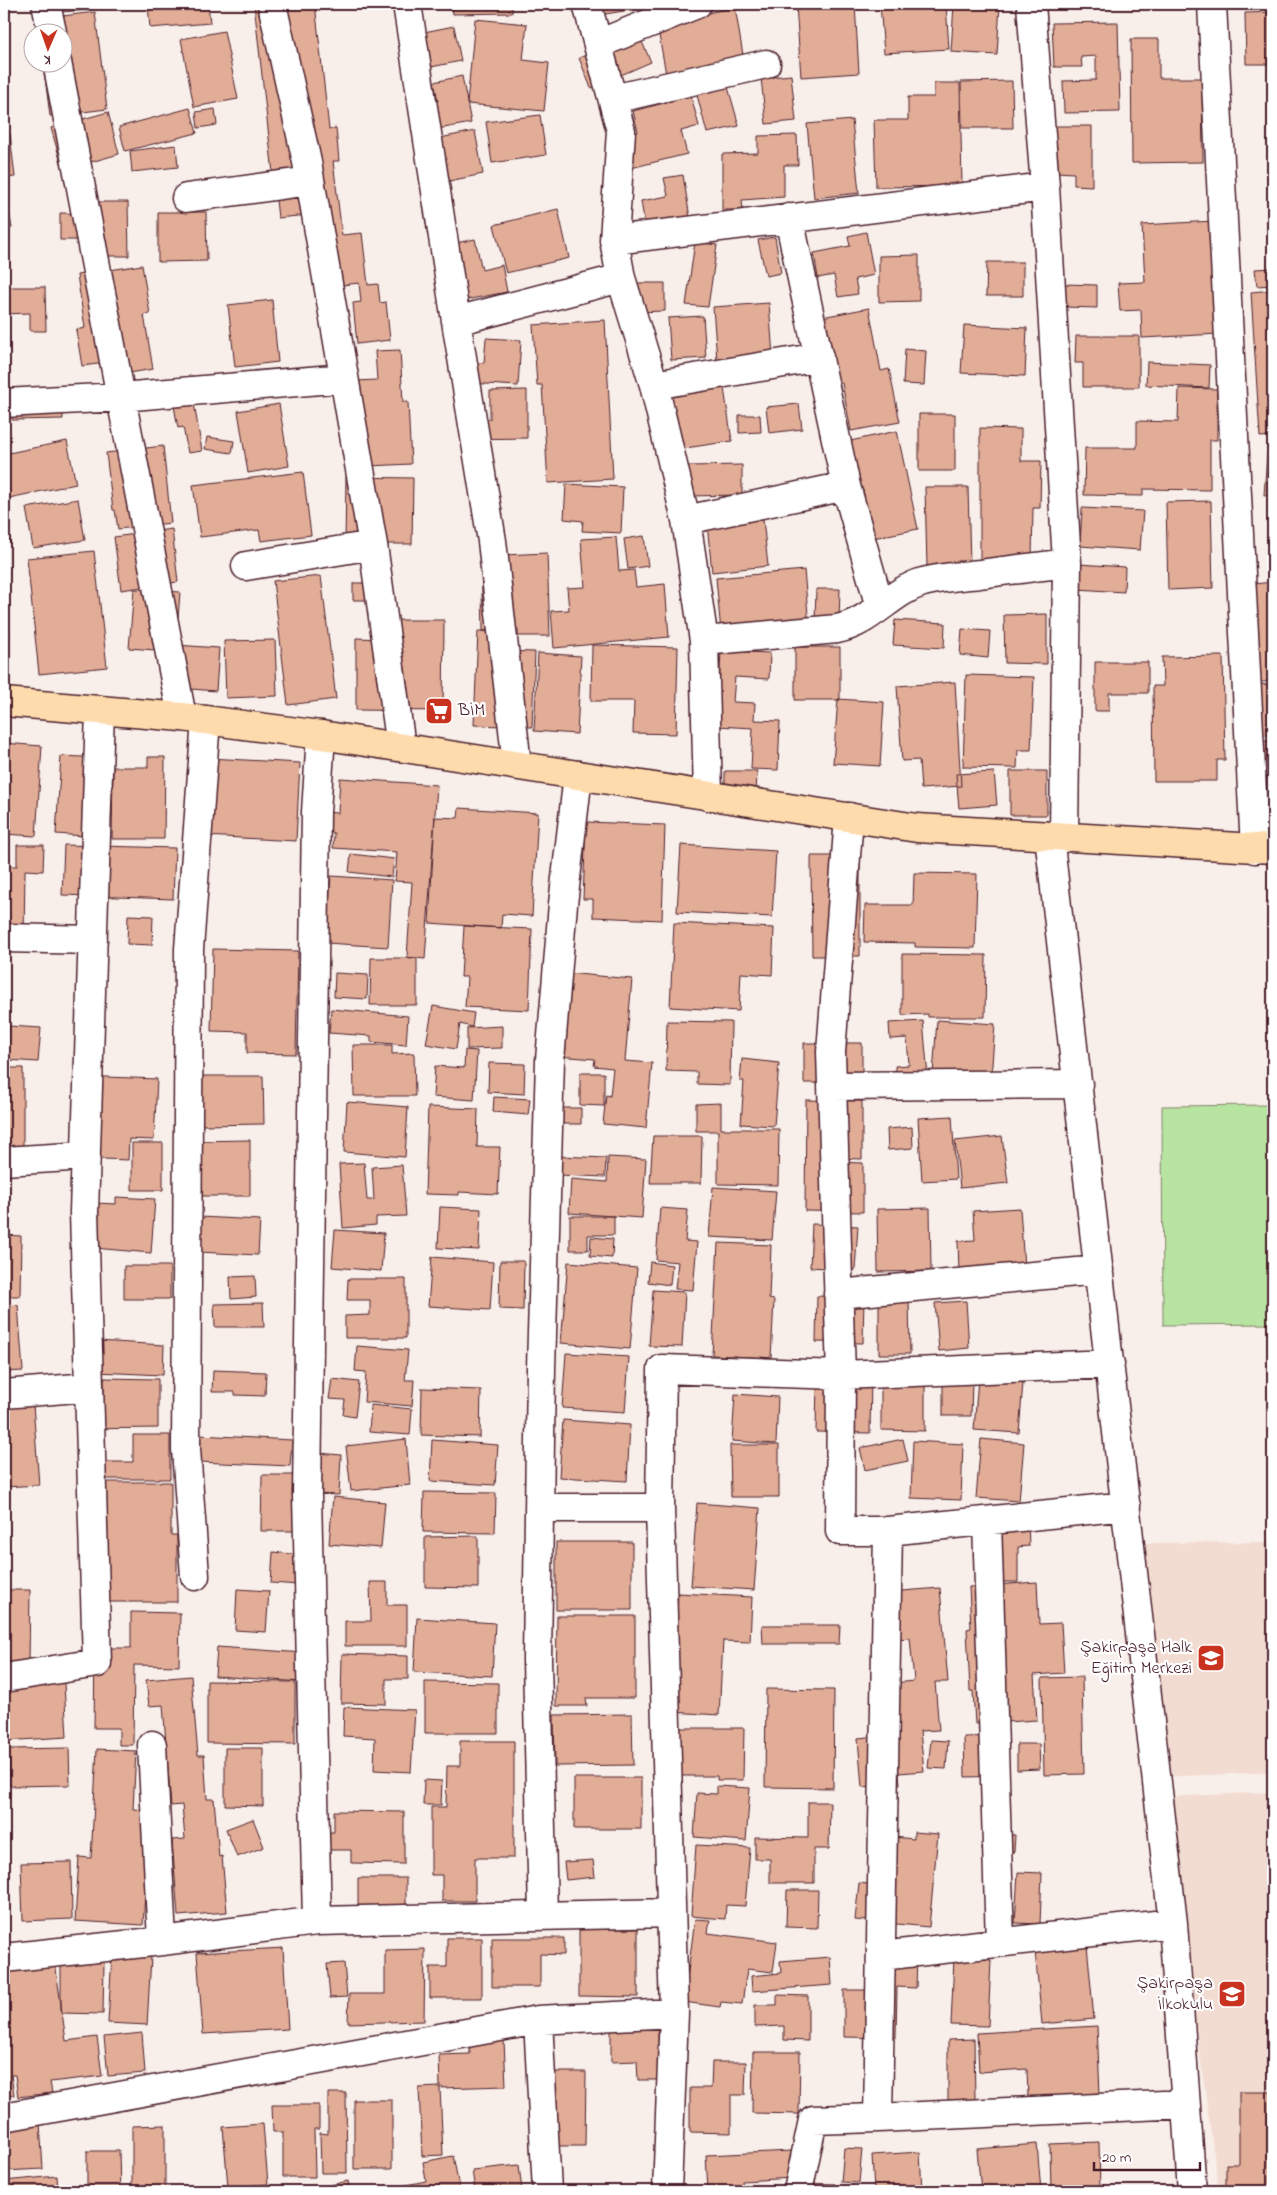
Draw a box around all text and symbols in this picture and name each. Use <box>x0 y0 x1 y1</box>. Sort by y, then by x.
north arrow <box>22 22 72 72</box>
text: K <box>43 49 51 70</box>
supermarket icon: BİM <box>424 696 454 726</box>
place label: BİM <box>457 698 485 724</box>
place label: Şakirpaşa Halk Eğitim Merkezi <box>1080 1635 1192 1683</box>
school or university icon: Şakirpaşa Halk Eğitim Merkezi <box>1196 1643 1226 1673</box>
place label: Şakirpaşa İlkokulu <box>1137 1971 1213 2018</box>
school or university icon: Şakirpaşa İlkokulu <box>1217 1979 1247 2009</box>
scale bar <box>1094 2140 1201 2172</box>
text: 20 m <box>1102 2147 1132 2169</box>

